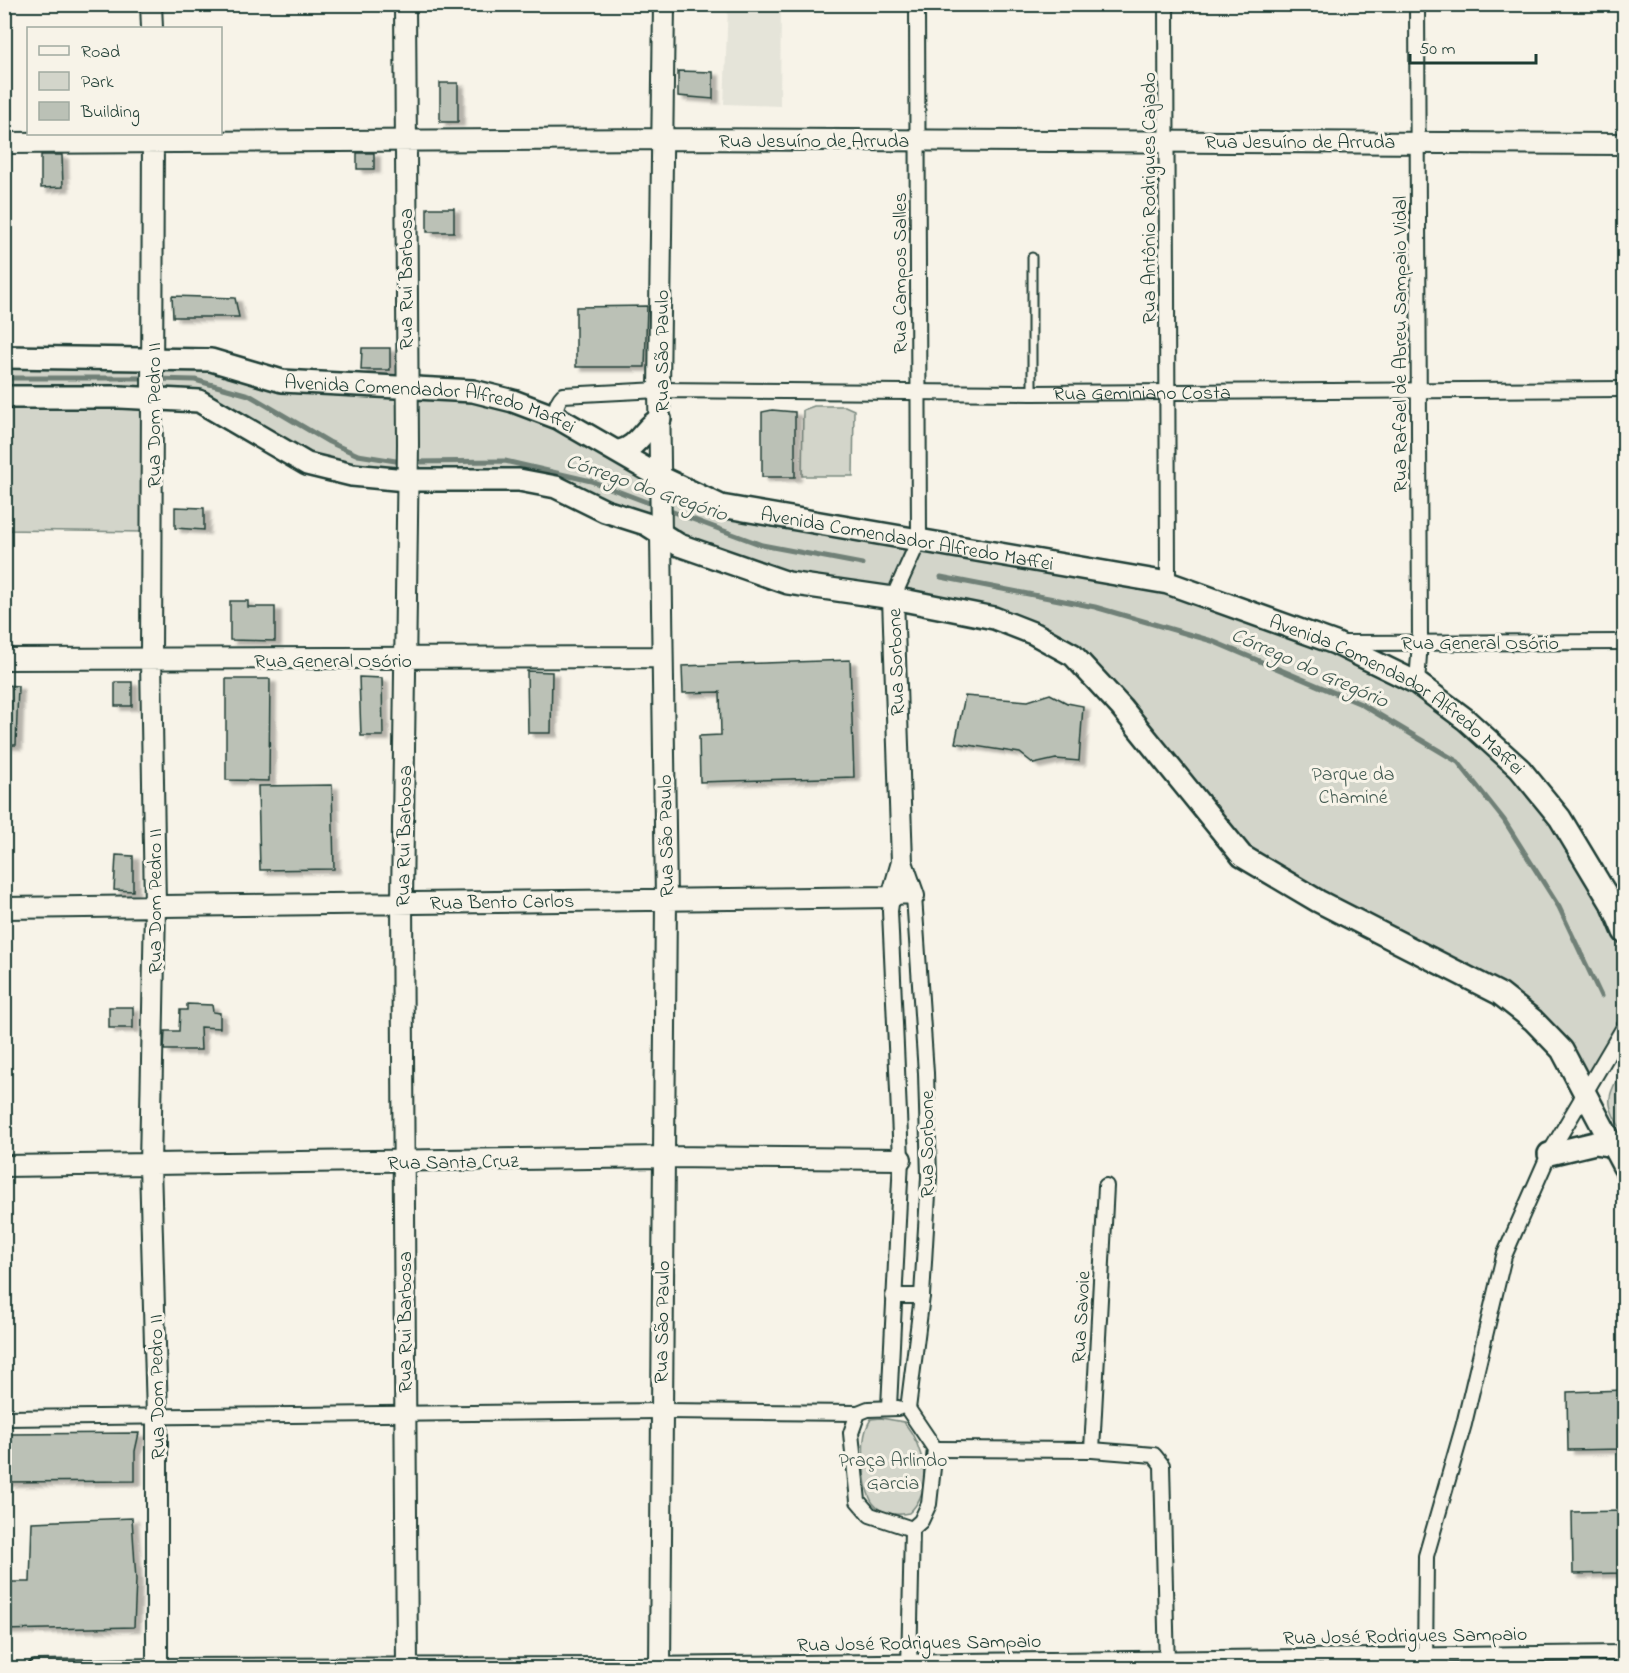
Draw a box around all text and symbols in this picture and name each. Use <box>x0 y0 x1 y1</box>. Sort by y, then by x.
legend <box>27 27 222 135</box>
scale bar <box>1410 27 1536 65</box>
text: 50 m <box>1419 37 1456 63</box>
text: Road <box>81 40 120 66</box>
text: Park <box>81 70 114 96</box>
street label: Rua Antônio Rodrigues Cajado <box>1136 72 1166 324</box>
text: Building <box>80 100 140 127</box>
street label: Rua Jesuíno de Arruda <box>719 128 909 157</box>
street label: Rua Jesuíno de Arruda <box>1205 129 1395 158</box>
street label: Rua Campos Salles <box>887 192 916 354</box>
street label: Rua Rafael de Abreu Sampaio Vidal <box>1387 196 1416 492</box>
street label: Rua Rui Barbosa <box>393 208 422 350</box>
street label: Rua São Paulo <box>649 290 678 412</box>
street label: Rua Dom Pedro II <box>141 342 170 488</box>
street label: Avenida Comendador Alfredo Maffei <box>284 369 580 442</box>
street label: Rua Geminiano Costa <box>1053 380 1231 410</box>
water label: Córrego do Gregório <box>561 447 732 532</box>
street label: Avenida Comendador Alfredo Maffei <box>758 501 1056 580</box>
street label: Rua Sorbone <box>881 608 914 716</box>
street label: Avenida Comendador Alfredo Maffei <box>1265 609 1531 782</box>
water label: Córrego do Gregório <box>1225 621 1394 718</box>
street label: Rua General Osório <box>1401 630 1559 659</box>
street label: Rua General Osório <box>254 648 412 677</box>
park label: Parque da Chaminé <box>1311 761 1395 813</box>
street label: Rua Rui Barbosa <box>390 765 421 907</box>
street label: Rua São Paulo <box>652 774 683 898</box>
street label: Rua Dom Pedro II <box>142 828 171 974</box>
street label: Rua Bento Carlos <box>430 888 575 919</box>
street label: Rua Sorbone <box>914 1090 943 1198</box>
street label: Rua Santa Cruz <box>387 1148 520 1179</box>
street label: Rua Rui Barbosa <box>392 1251 421 1393</box>
street label: Rua São Paulo <box>648 1260 679 1384</box>
street label: Rua Savoie <box>1066 1270 1099 1364</box>
street label: Rua Dom Pedro II <box>143 1314 174 1460</box>
park label: Praça Arlindo Garcia <box>838 1447 948 1499</box>
street label: Rua José Rodrigues Sampaio <box>1283 1621 1527 1655</box>
street label: Rua José Rodrigues Sampaio <box>797 1628 1041 1662</box>

